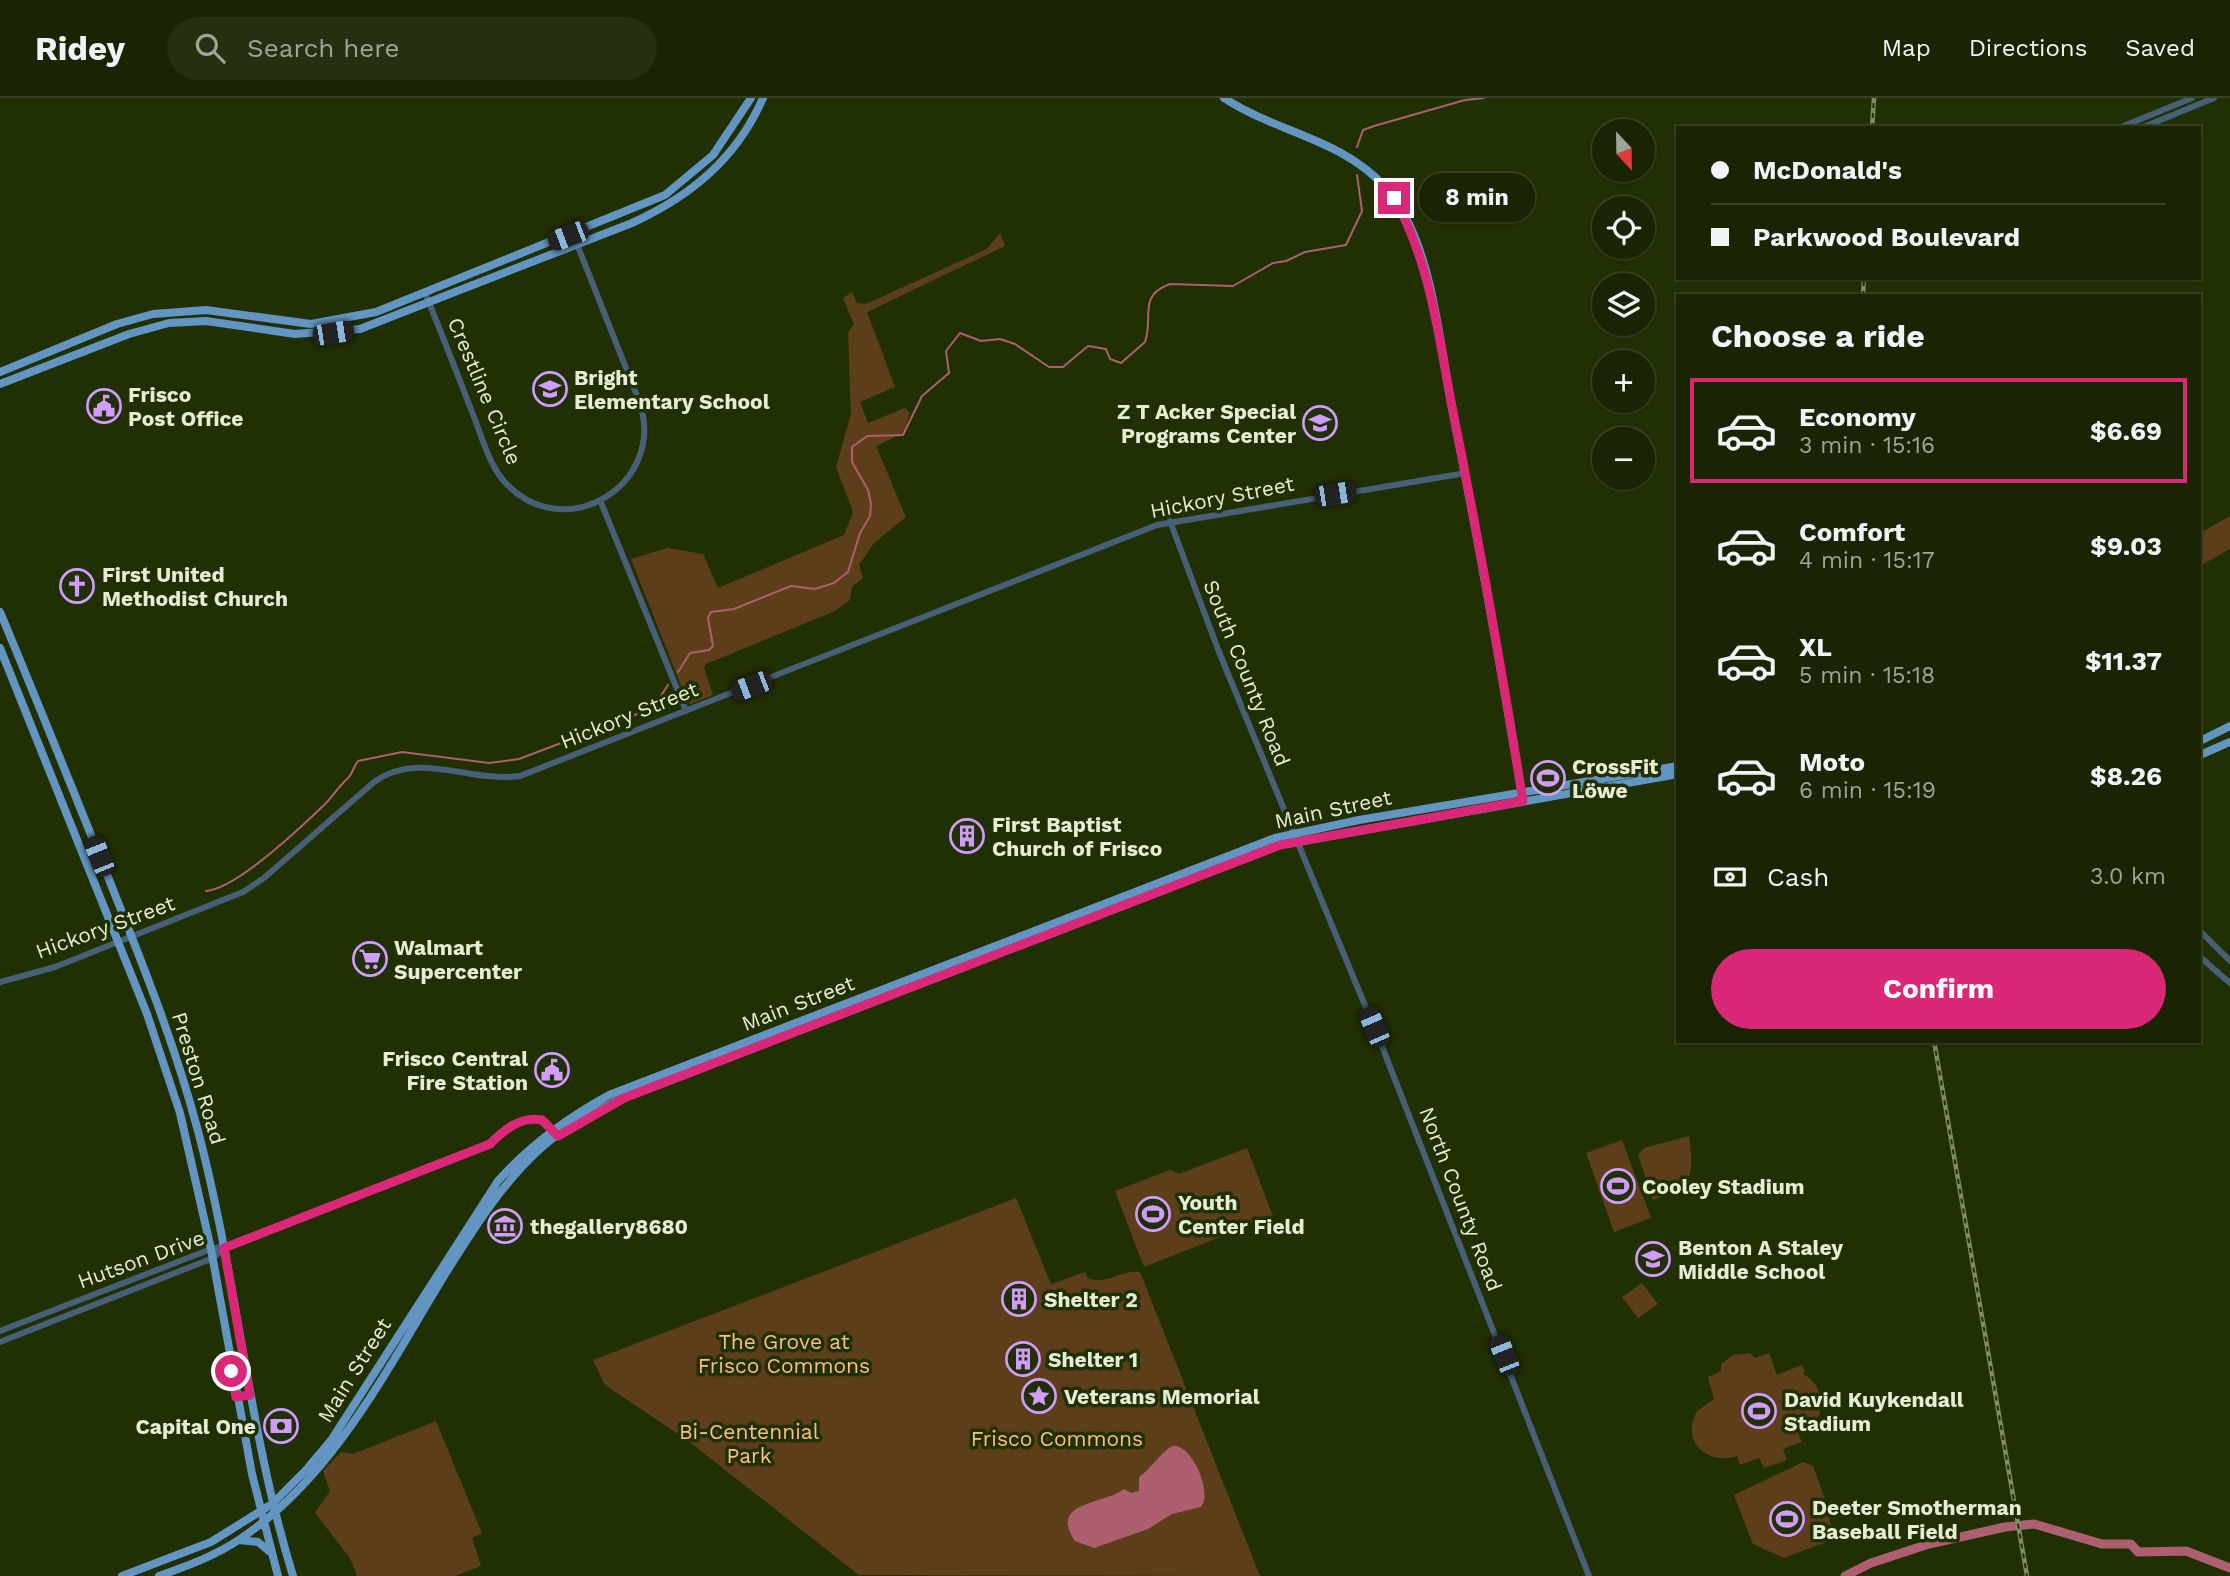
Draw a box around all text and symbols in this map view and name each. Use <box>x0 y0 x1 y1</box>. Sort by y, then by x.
search box <box>167 17 657 80</box>
text: Ridey <box>35 29 125 68</box>
icon: search <box>191 29 229 67</box>
text: Search here <box>247 33 399 63</box>
text: Map <box>1882 34 1931 62</box>
text: Directions <box>1969 34 2087 62</box>
text: Saved <box>2125 34 2195 62</box>
north arrow <box>1592 119 1656 182</box>
map controls <box>1592 119 1655 490</box>
text: McDonald's <box>1753 155 1902 185</box>
callout: 8 min <box>1418 174 1534 222</box>
route end <box>1378 182 1410 214</box>
text: 8 min <box>1445 184 1509 211</box>
button: locate <box>1592 196 1655 259</box>
car <box>545 219 592 253</box>
text: Parkwood Boulevard <box>1753 222 2020 252</box>
button: layers <box>1592 273 1655 336</box>
street label: Crestline Circle <box>443 314 527 468</box>
text: Choose a ride <box>1711 317 1925 355</box>
car <box>311 319 356 347</box>
button: + <box>1592 350 1655 413</box>
place label: Bright Elementary School <box>574 365 770 414</box>
school or university icon: Bright Elementary School <box>531 370 569 408</box>
place label: Frisco Post Office <box>128 382 243 431</box>
public building icon: Frisco Post Office <box>85 387 123 425</box>
place label: Z T Acker Special Programs Center <box>1117 399 1296 448</box>
icon: car <box>1715 399 1778 462</box>
text: Economy <box>1799 402 1916 432</box>
school or university icon: Z T Acker Special Programs Center <box>1301 404 1339 442</box>
text: $6.69 <box>2090 416 2162 446</box>
button: − <box>1592 427 1655 490</box>
text: 3 min · 15:16 <box>1799 432 1935 459</box>
street label: Hickory Street <box>1148 471 1296 523</box>
car <box>1313 480 1358 508</box>
icon: car <box>1715 514 1778 577</box>
text: Comfort <box>1799 517 1905 547</box>
text: $9.03 <box>2090 531 2162 561</box>
text: 4 min · 15:17 <box>1799 547 1935 574</box>
place label: First United Methodist Church <box>102 562 288 611</box>
church icon: First United Methodist Church <box>58 567 96 605</box>
street label: South County Road <box>1198 576 1296 770</box>
icon: car <box>1715 629 1778 692</box>
text: XL <box>1799 632 1832 662</box>
text: $11.37 <box>2085 646 2162 676</box>
text: 5 min · 15:18 <box>1799 662 1935 689</box>
car <box>728 669 775 703</box>
street label: Hickory Street <box>557 676 702 754</box>
icon: car <box>1715 744 1778 807</box>
text: Moto <box>1799 747 1865 777</box>
place label: CrossFit Löwe <box>1572 754 1658 803</box>
sports icon: CrossFit Löwe <box>1529 759 1567 797</box>
text: $8.26 <box>2090 761 2162 791</box>
text: 6 min · 15:19 <box>1799 777 1936 804</box>
street label: Main Street <box>1272 784 1394 834</box>
place label: First Baptist Church of Frisco <box>992 812 1162 861</box>
building icon: First Baptist Church of Frisco <box>948 817 986 855</box>
car <box>82 833 117 879</box>
icon: cash <box>1711 858 1749 896</box>
text: Cash <box>1767 862 1829 892</box>
text: 3.0 km <box>2090 863 2166 890</box>
street label: Hickory Street <box>32 890 178 964</box>
place label: Walmart Supercenter <box>394 935 522 984</box>
supermarket icon: Walmart Supercenter <box>351 940 389 978</box>
button: Confirm <box>1711 949 2166 1029</box>
street label: Main Street <box>738 970 858 1036</box>
car <box>1357 1004 1392 1050</box>
street label: Preston Road <box>167 1009 231 1147</box>
place label: Frisco Central Fire Station <box>382 1046 528 1095</box>
public building icon: Frisco Central Fire Station <box>533 1051 571 1089</box>
street label: North County Road <box>1414 1103 1508 1295</box>
sports icon: Cooley Stadium <box>1599 1167 1637 1205</box>
place label: Cooley Stadium <box>1642 1174 1805 1199</box>
place label: Youth Center Field <box>1178 1190 1305 1239</box>
sports icon: Youth Center Field <box>1134 1195 1172 1233</box>
museum icon: thegallery8680 <box>486 1207 524 1245</box>
place label: thegallery8680 <box>530 1214 688 1239</box>
street label: Hutson Drive <box>74 1224 208 1294</box>
place label: Benton A Staley Middle School <box>1678 1235 1843 1284</box>
school or university icon: Benton A Staley Middle School <box>1634 1240 1672 1278</box>
building icon: Shelter 2 <box>1000 1280 1038 1318</box>
place label: Shelter 2 <box>1044 1287 1138 1312</box>
street label: Main Street <box>312 1313 396 1427</box>
park label: The Grove at Frisco Commons <box>698 1329 870 1378</box>
car <box>1487 1332 1522 1378</box>
building icon: Shelter 1 <box>1004 1340 1042 1378</box>
place label: Shelter 1 <box>1048 1347 1138 1372</box>
route start <box>215 1355 247 1387</box>
place icon: Veterans Memorial <box>1020 1377 1058 1415</box>
place label: Veterans Memorial <box>1064 1384 1260 1409</box>
place label: David Kuykendall Stadium <box>1784 1387 1964 1436</box>
sports icon: David Kuykendall Stadium <box>1740 1392 1778 1430</box>
bank icon: Capital One <box>262 1407 300 1445</box>
place label: Capital One <box>136 1414 256 1439</box>
park label: Bi-Centennial Park <box>679 1419 820 1468</box>
park label: Frisco Commons <box>971 1426 1143 1451</box>
place label: Deeter Smotherman Baseball Field <box>1812 1495 2022 1544</box>
sports icon: Deeter Smotherman Baseball Field <box>1768 1500 1806 1538</box>

